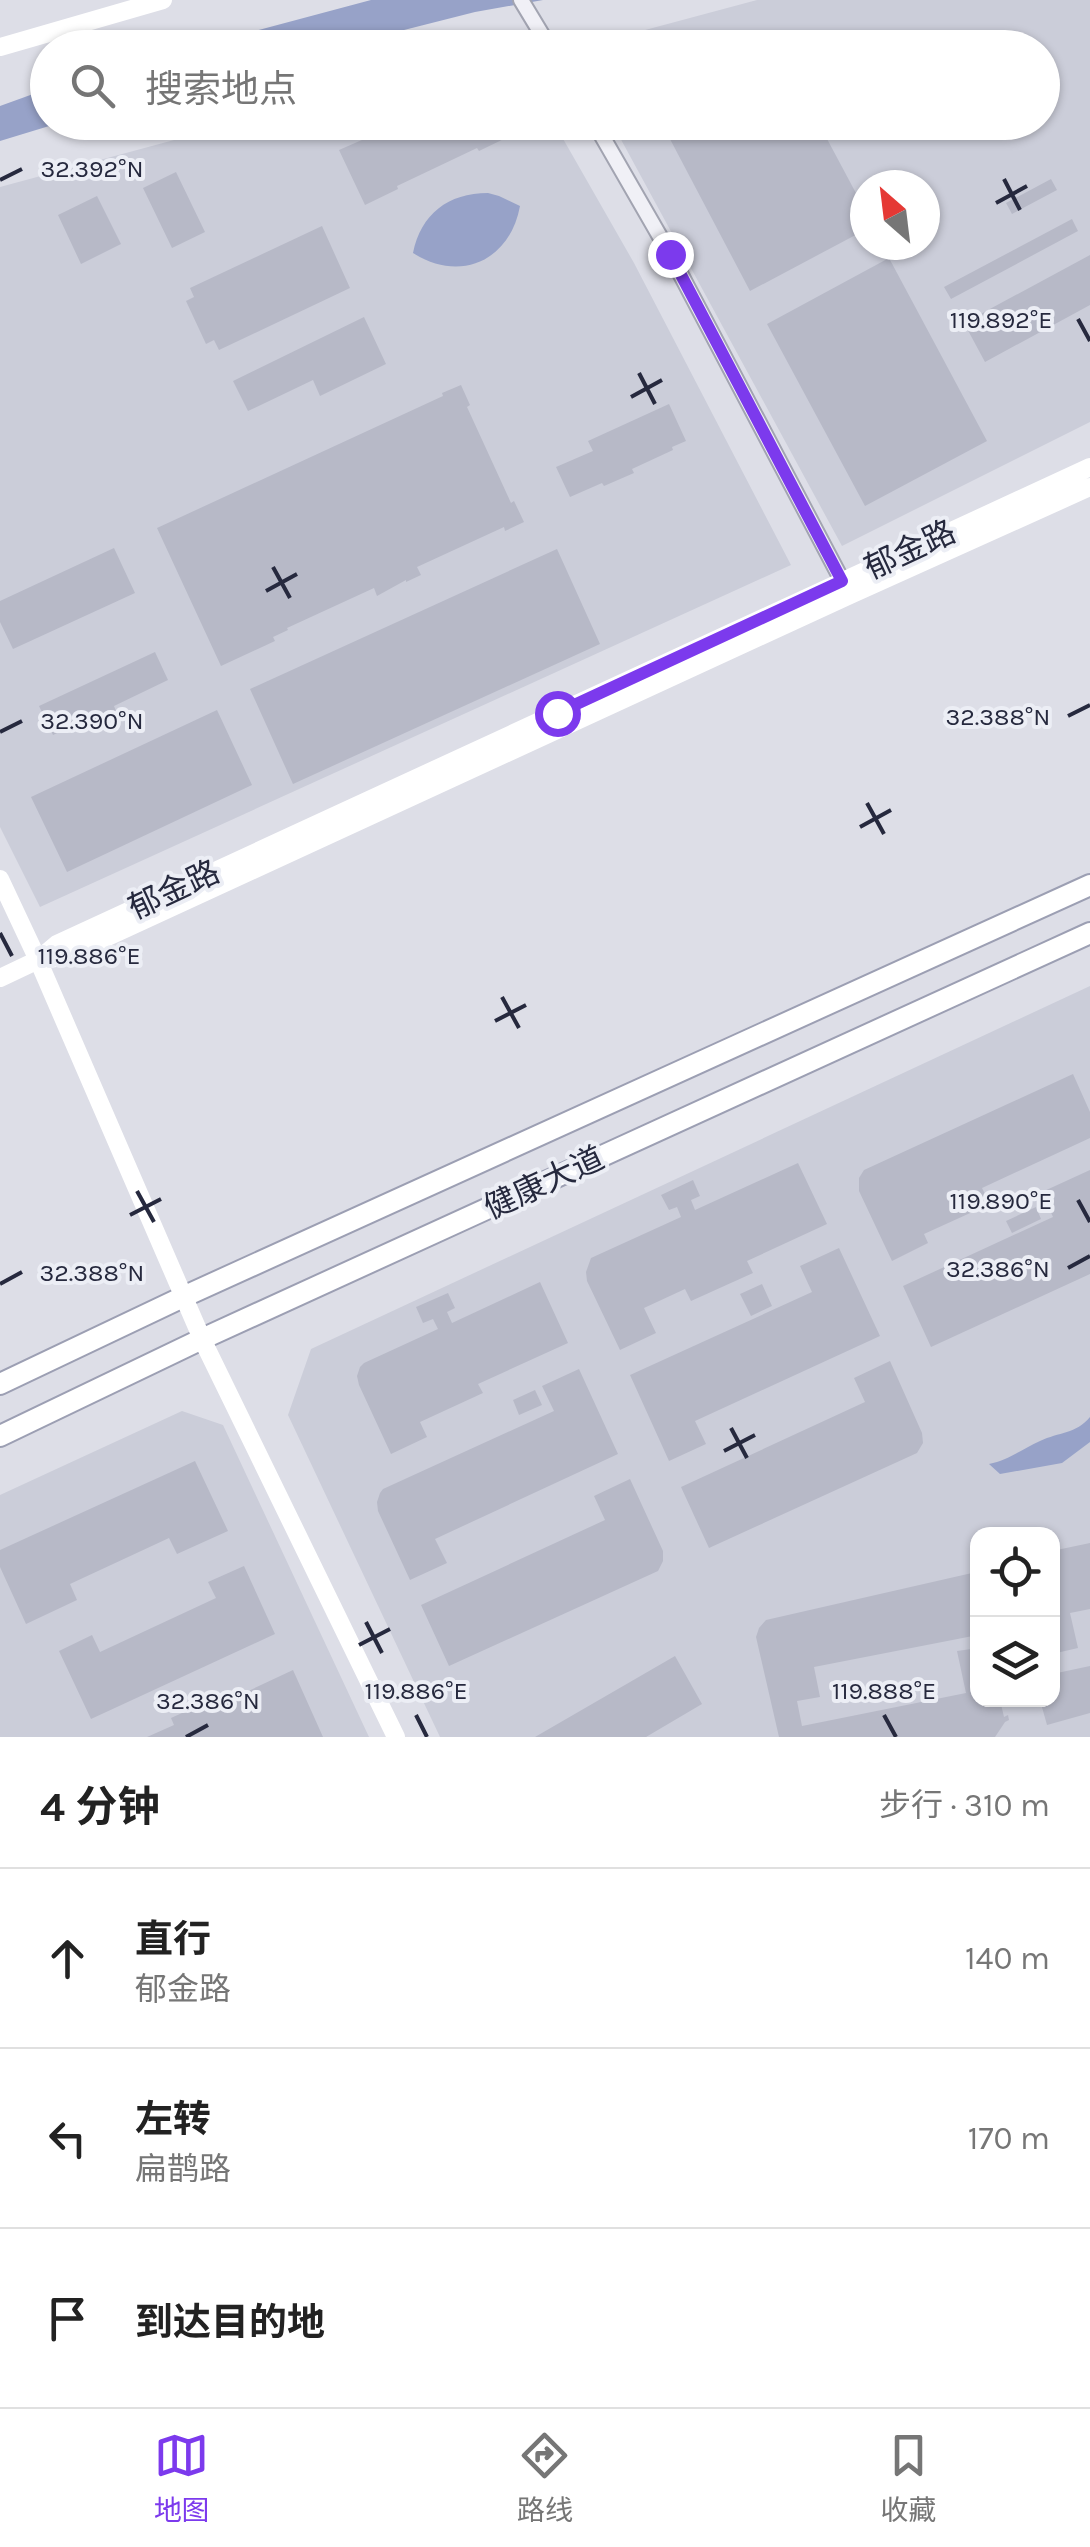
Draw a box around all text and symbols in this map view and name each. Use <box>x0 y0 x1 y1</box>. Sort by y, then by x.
search box <box>30 30 1060 140</box>
icon: search <box>65 58 120 113</box>
text: 搜索地点 <box>145 67 297 112</box>
text: 32.392°N <box>40 154 144 183</box>
north arrow <box>850 170 940 260</box>
route end <box>648 232 694 278</box>
text: 119.892°E <box>950 305 1052 334</box>
street label: 郁金路 <box>859 513 961 587</box>
route start <box>535 691 581 737</box>
text: 32.388°N <box>946 702 1050 731</box>
text: 32.390°N <box>40 706 144 735</box>
street label: 郁金路 <box>123 853 225 927</box>
text: 119.886°E <box>37 941 141 970</box>
street label: 健康大道 <box>478 1139 610 1227</box>
text: 119.890°E <box>950 1186 1052 1215</box>
text: 32.386°N <box>946 1254 1050 1283</box>
text: 32.388°N <box>40 1258 144 1287</box>
map controls <box>970 1527 1060 1707</box>
button: locate <box>970 1527 1060 1617</box>
button: layers <box>970 1617 1060 1707</box>
text: 119.886°E <box>364 1676 468 1705</box>
text: 119.888°E <box>832 1676 936 1705</box>
text: 32.386°N <box>156 1686 260 1715</box>
text: 4 分钟 <box>40 1782 160 1832</box>
text: 步行 · 310 m <box>879 1787 1050 1824</box>
text: 直行 <box>135 1917 211 1962</box>
icon: ahead <box>40 1931 95 1986</box>
text: 140 m <box>965 1940 1050 1977</box>
text: 郁金路 <box>135 1971 231 2008</box>
text: 左转 <box>135 2097 211 2142</box>
icon: left <box>40 2111 95 2166</box>
text: 170 m <box>968 2120 1050 2157</box>
text: 扁鹊路 <box>135 2151 231 2188</box>
icon: arrive <box>40 2291 95 2346</box>
text: 到达目的地 <box>135 2300 325 2345</box>
tab: 地图 <box>154 2428 210 2528</box>
tab: 路线 <box>517 2428 573 2528</box>
tab: 收藏 <box>880 2428 936 2528</box>

